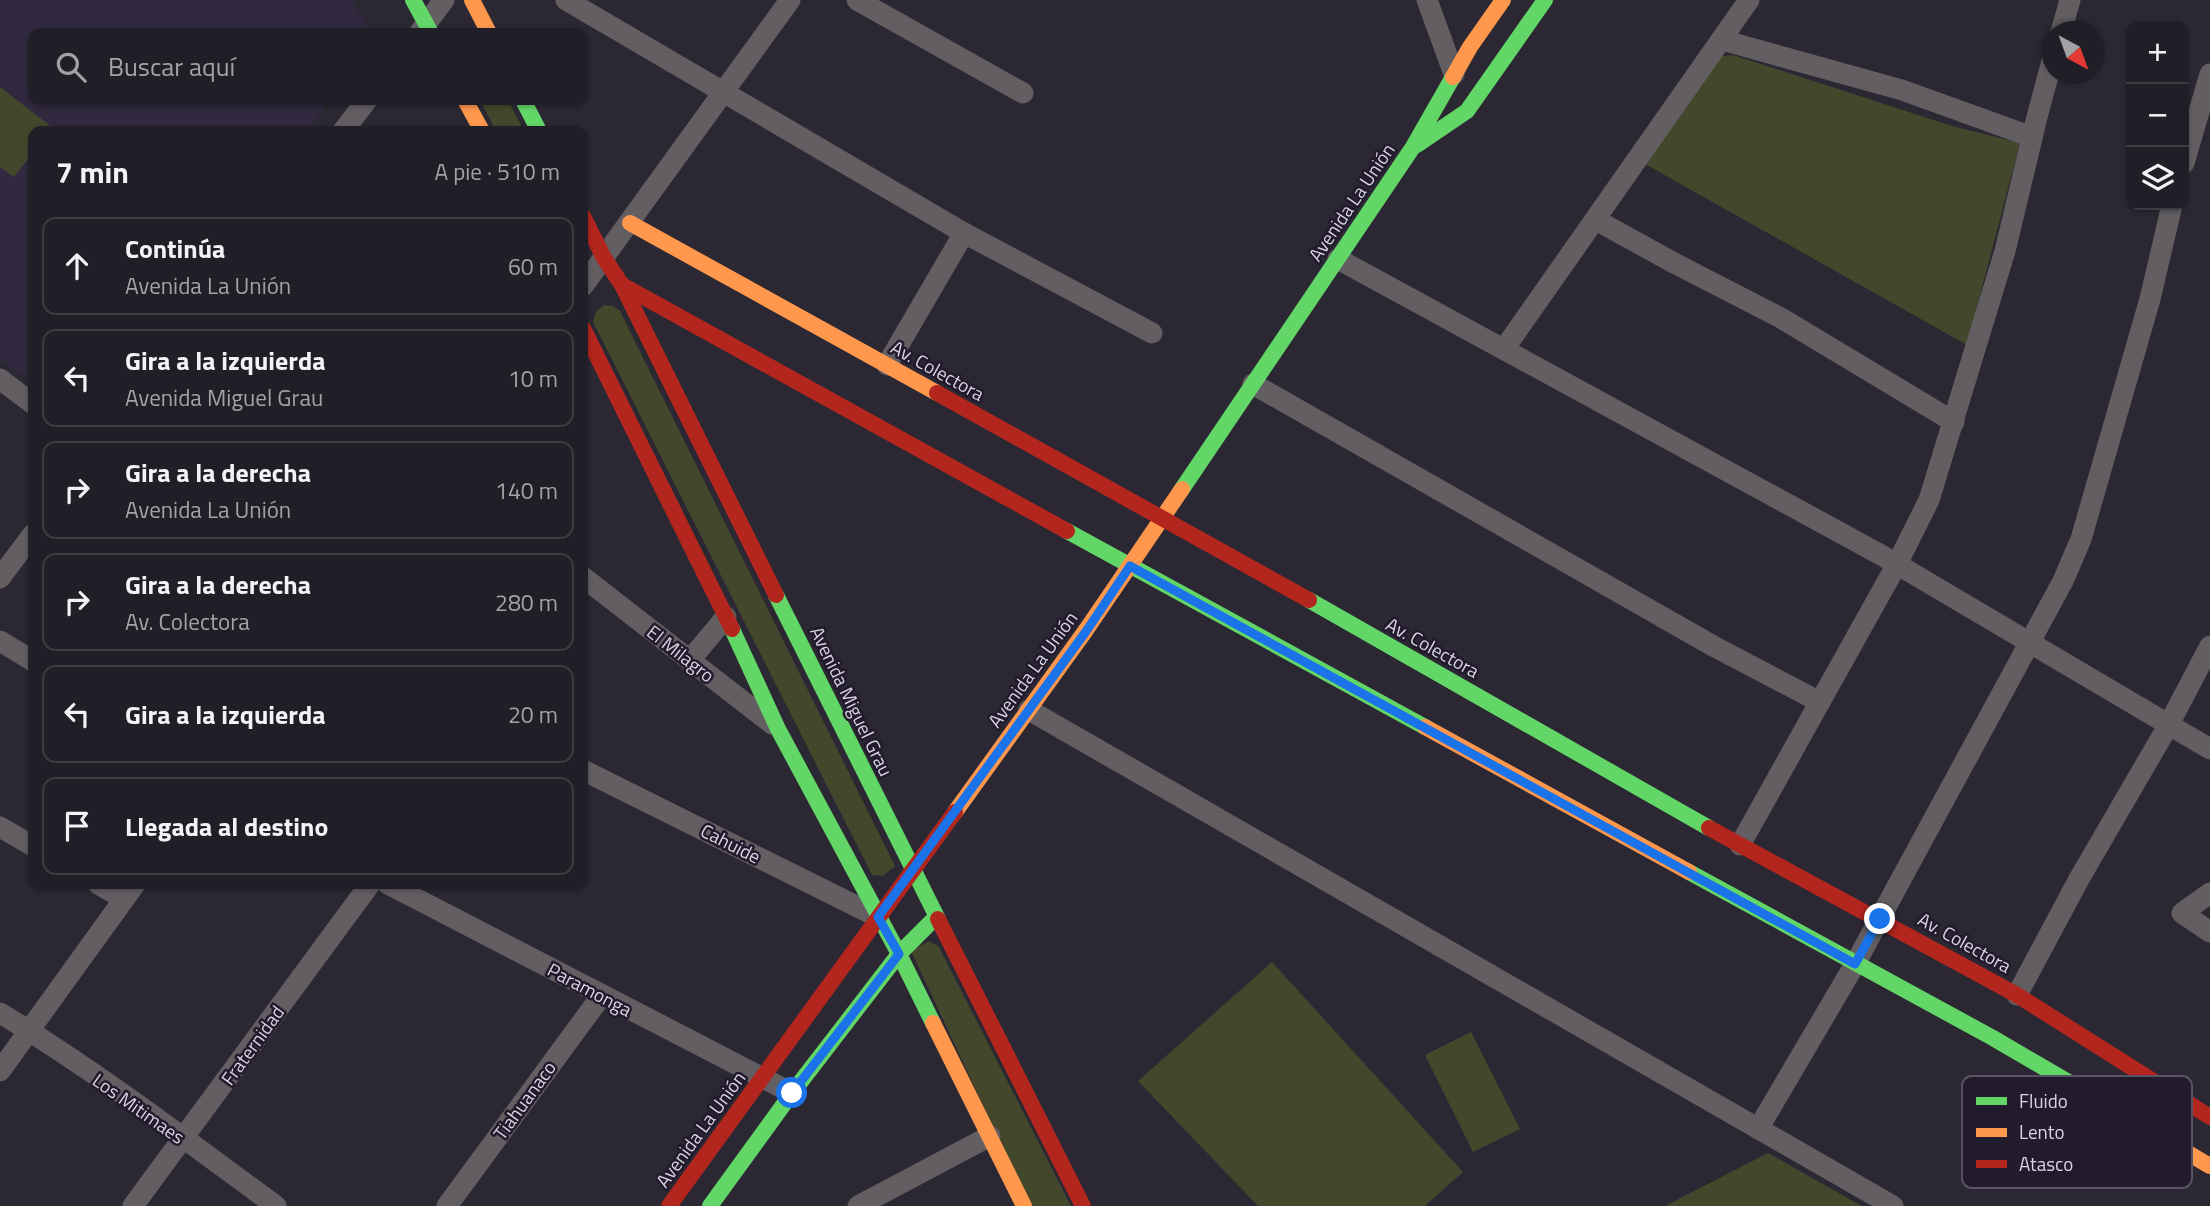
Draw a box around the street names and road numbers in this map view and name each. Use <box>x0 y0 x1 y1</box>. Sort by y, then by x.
street label: Avenida La Unión <box>1301 137 1401 267</box>
street label: Av. Colectora <box>886 332 990 408</box>
street label: Avenida La Unión <box>980 605 1084 733</box>
street label: Av. Colectora <box>1381 609 1485 685</box>
street label: El Milagro <box>641 617 721 689</box>
street label: Avenida Miguel Grau <box>803 621 901 781</box>
street label: Cahuide <box>696 816 766 870</box>
street label: Av. Colectora <box>1913 904 2017 980</box>
street label: Paramonga <box>542 955 638 1024</box>
street label: Fraternidad <box>213 999 291 1091</box>
street label: Tiahuanaco <box>485 1054 563 1146</box>
street label: Los Mitimaes <box>87 1065 191 1151</box>
street label: Avenida La Unión <box>648 1065 752 1193</box>

